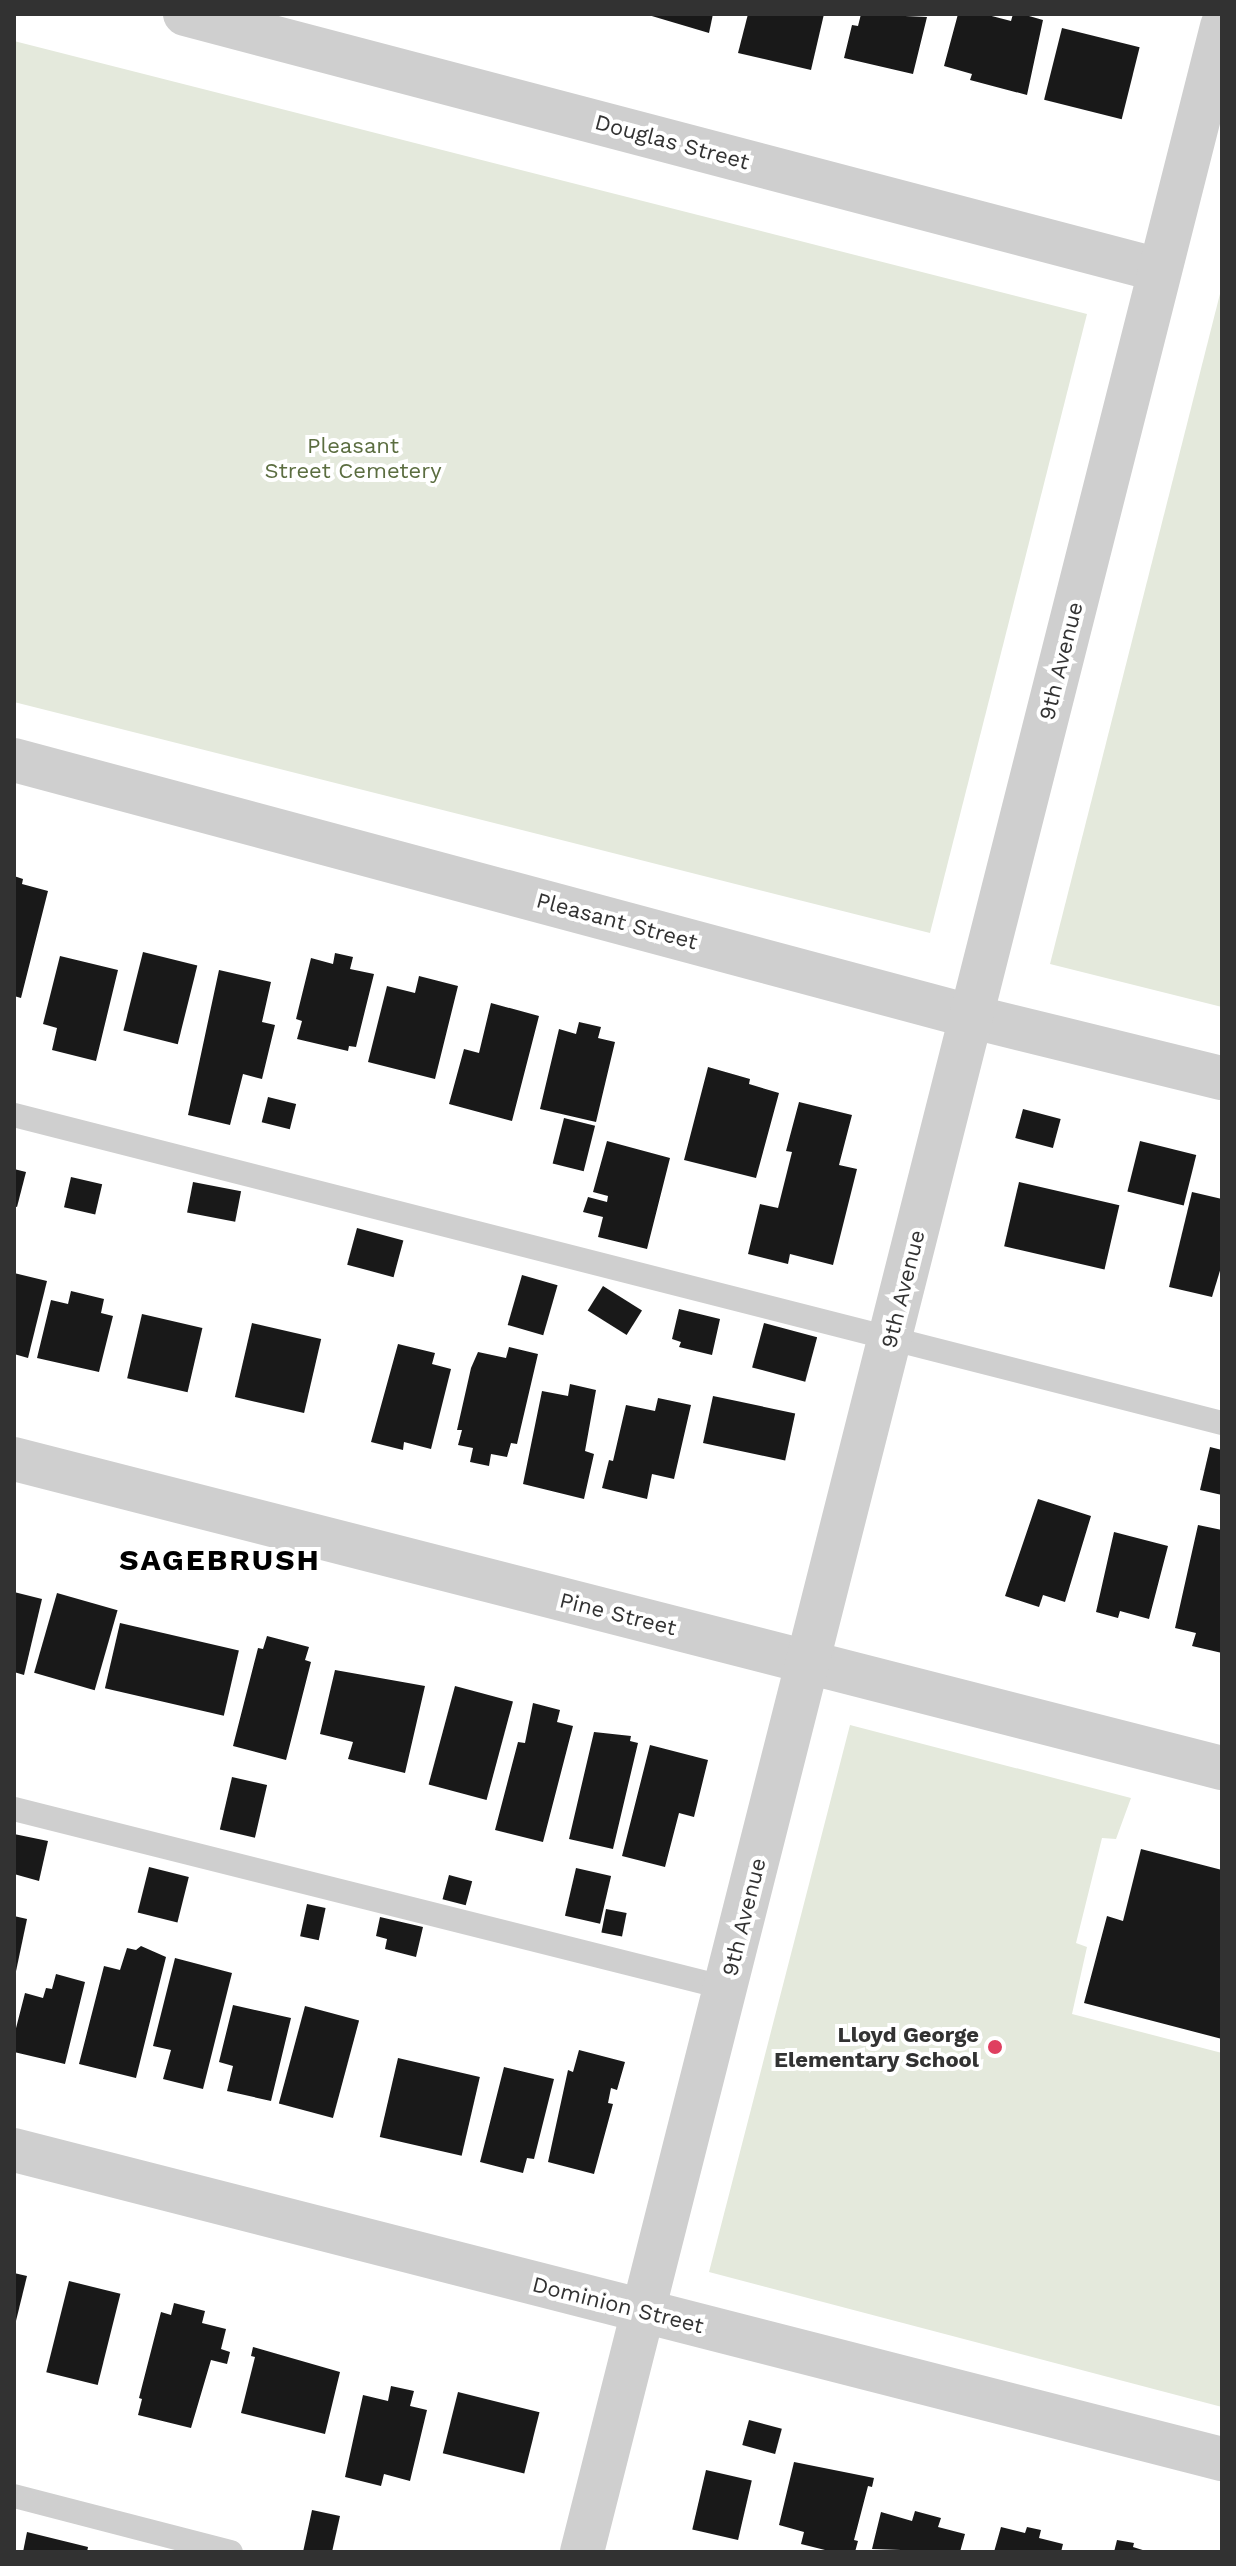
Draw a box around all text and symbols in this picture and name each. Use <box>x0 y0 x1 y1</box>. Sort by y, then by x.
street label: Douglas Street <box>592 109 752 175</box>
park label: Pleasant Street Cemetery <box>264 432 442 484</box>
street label: 9th Avenue <box>1033 599 1089 723</box>
street label: Pleasant Street <box>534 887 700 955</box>
street label: 9th Avenue <box>875 1227 931 1351</box>
district label: SAGEBRUSH <box>119 1542 321 1578</box>
street label: Pine Street <box>557 1587 679 1641</box>
street label: 9th Avenue <box>716 1855 772 1979</box>
place label: Lloyd George Elementary School <box>774 2021 979 2072</box>
marker: Lloyd George Elementary School <box>986 2038 1004 2056</box>
street label: Dominion Street <box>529 2271 707 2339</box>

